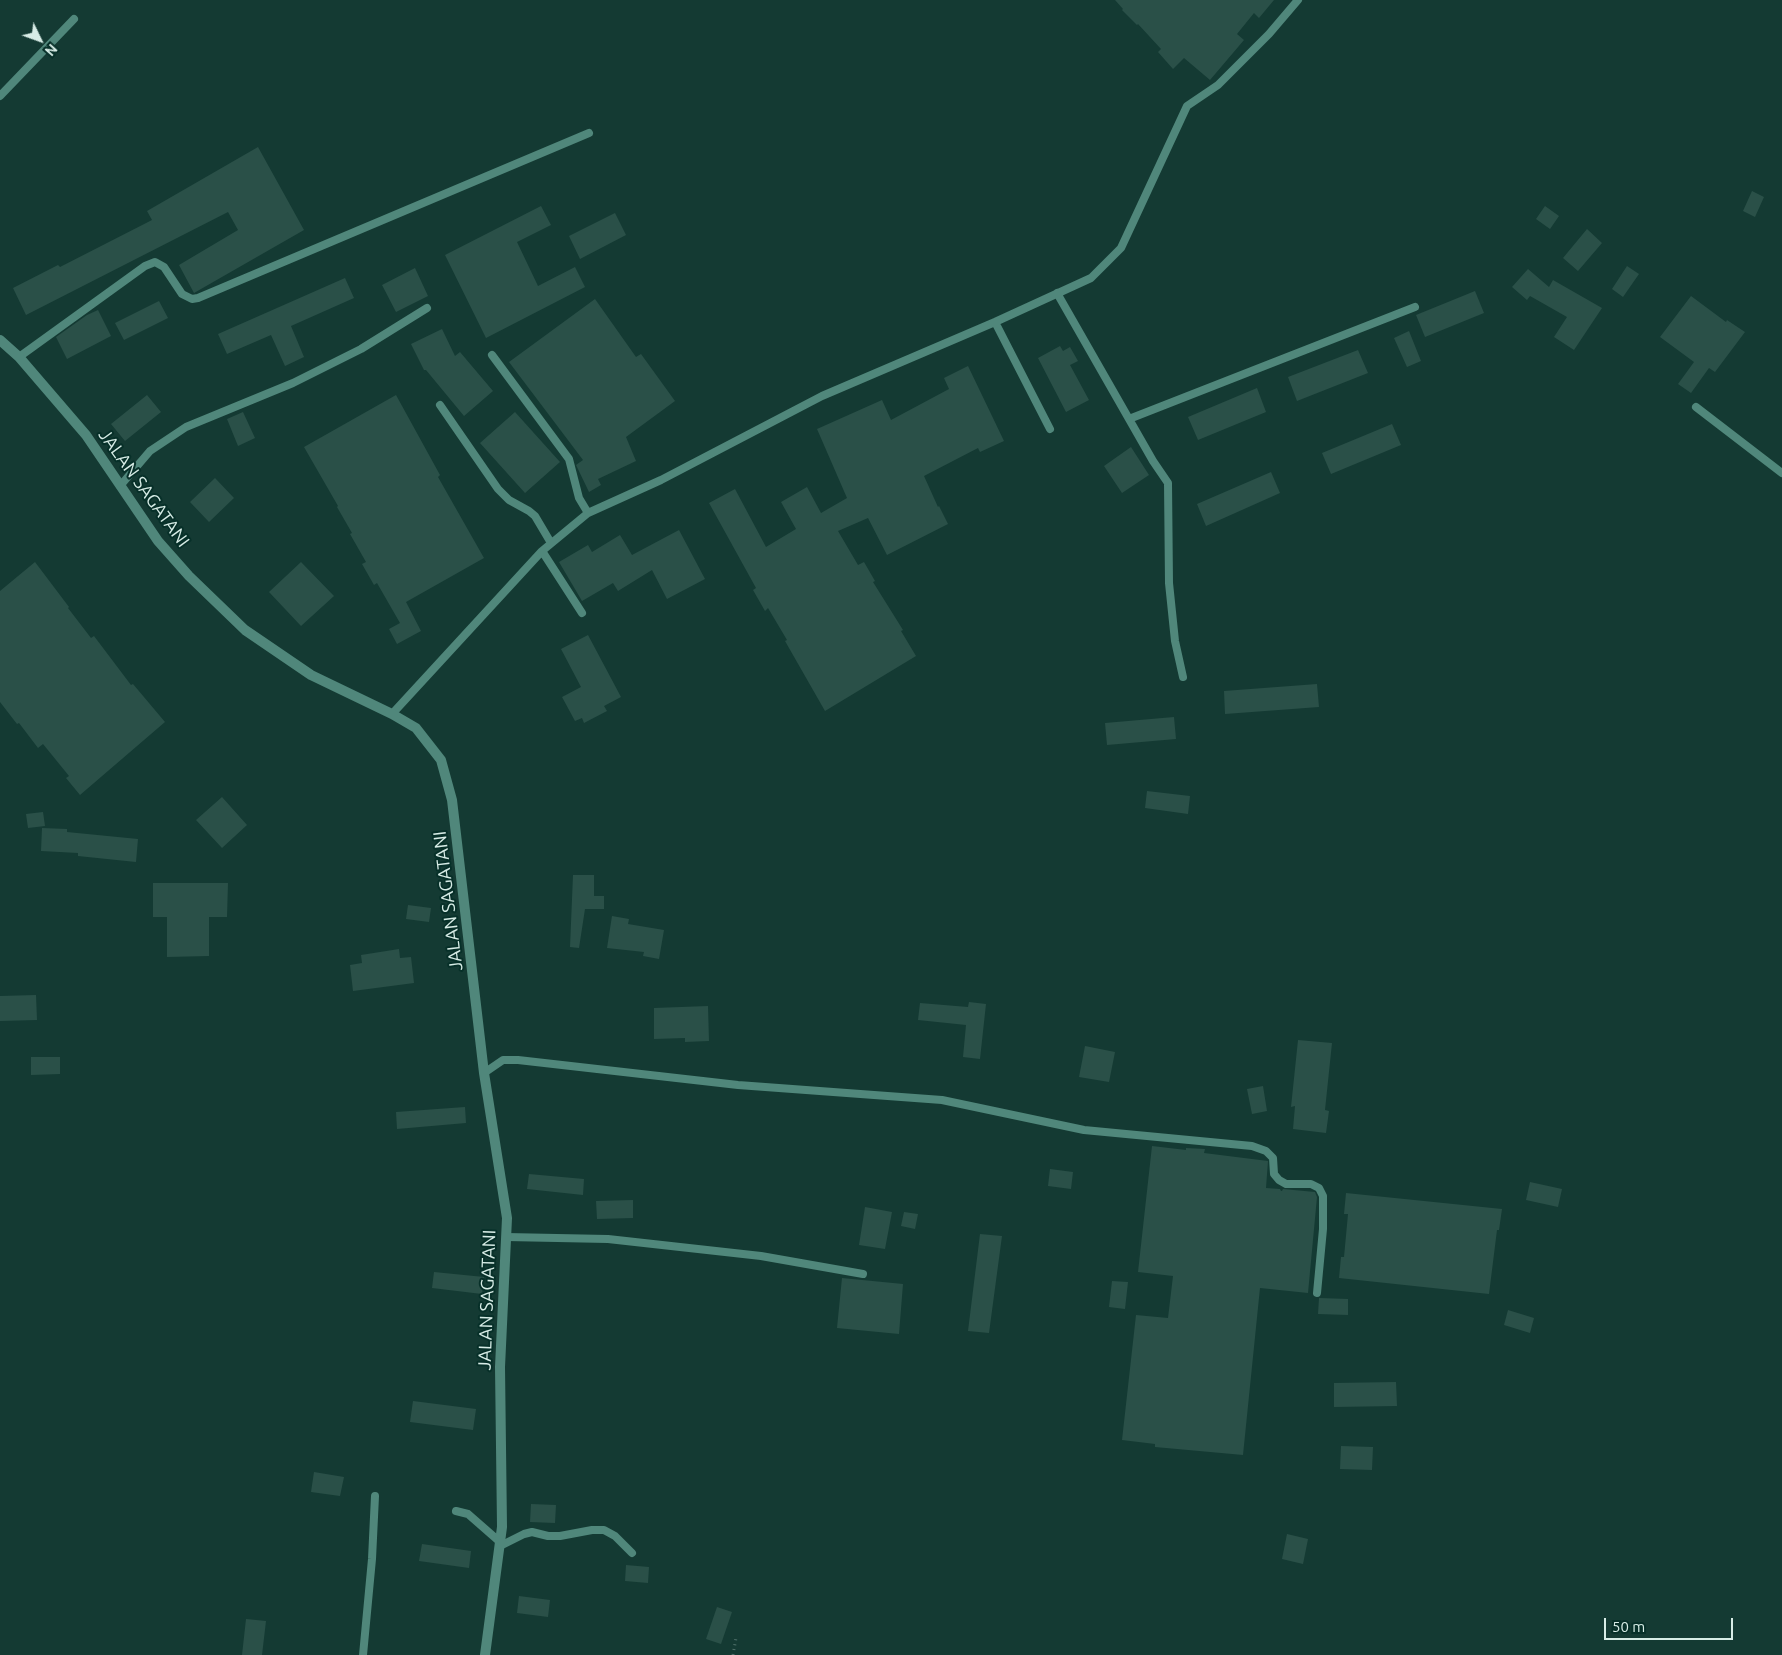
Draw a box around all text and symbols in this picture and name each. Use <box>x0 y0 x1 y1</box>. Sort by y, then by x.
north arrow <box>15 15 65 65</box>
text: N <box>42 41 61 59</box>
street label: JALAN SAGATANI <box>94 425 194 551</box>
street label: JALAN SAGATANI <box>429 830 467 972</box>
street label: JALAN SAGATANI <box>474 1229 500 1371</box>
scale bar <box>1607 1608 1736 1640</box>
text: 50 m <box>1612 1618 1645 1635</box>

